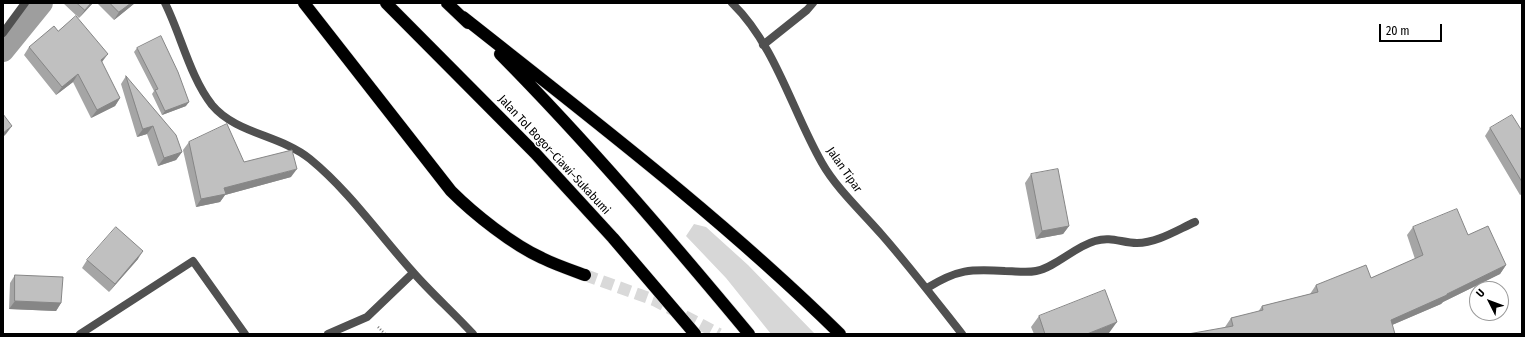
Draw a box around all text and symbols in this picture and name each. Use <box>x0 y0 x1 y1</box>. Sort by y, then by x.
scale bar <box>1381 16 1444 42</box>
text: 20 m <box>1386 24 1410 38</box>
street label: Jalan Tol Bogor–Ciawi–Sukabumi <box>495 92 613 218</box>
street label: Jalan Tipar <box>823 145 865 195</box>
north arrow <box>1469 281 1509 321</box>
text: U <box>1473 287 1487 300</box>

